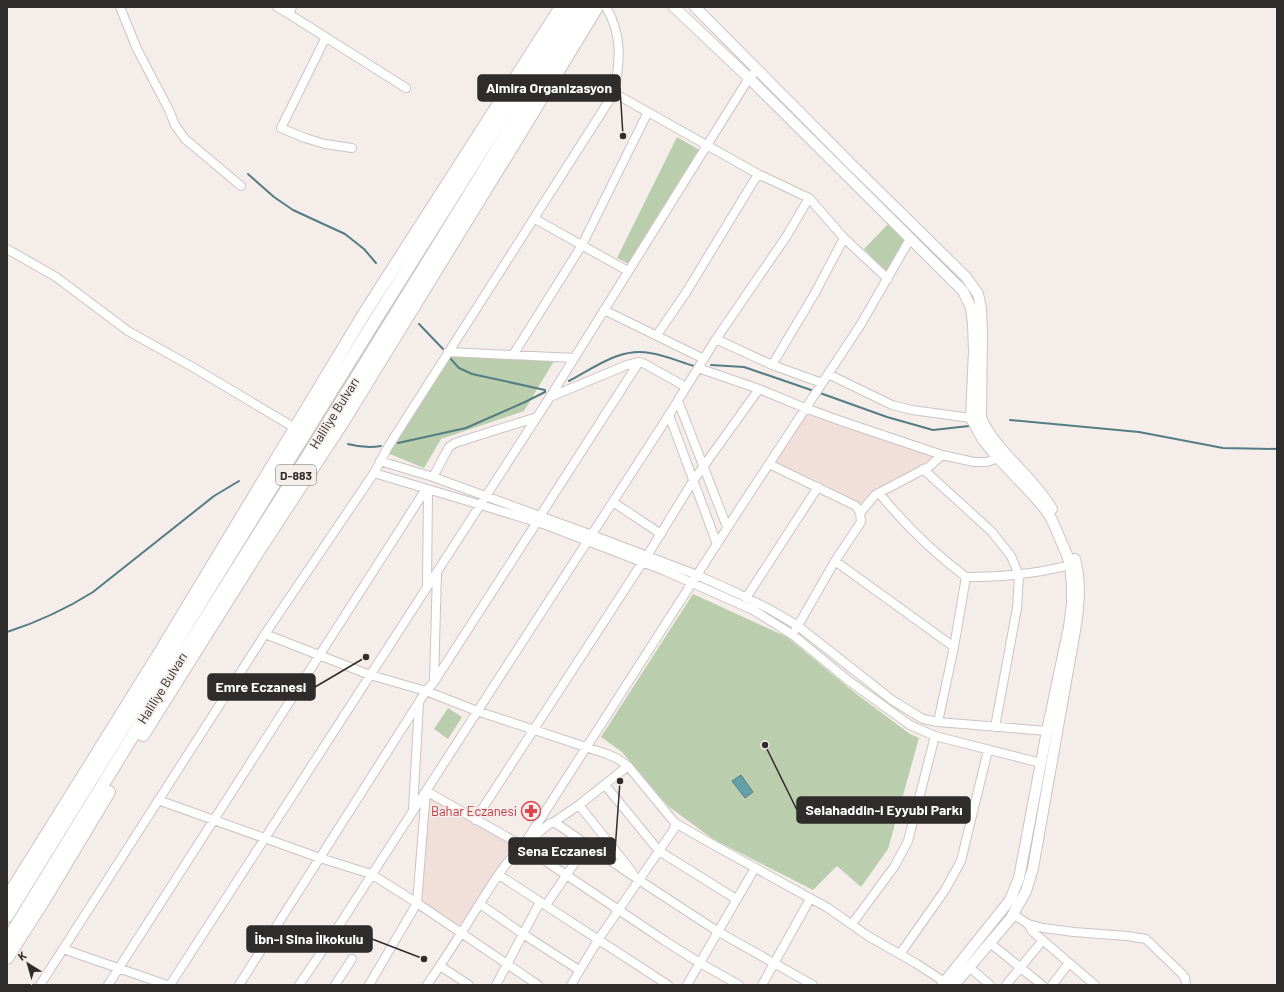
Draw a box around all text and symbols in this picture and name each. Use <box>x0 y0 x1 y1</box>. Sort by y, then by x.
callout: Almira Organizasyon <box>478 75 620 101</box>
text: Almira Organizasyon <box>486 79 612 96</box>
street label: Haliliye Bulvarı <box>306 374 362 452</box>
road number: D-883 <box>276 465 316 485</box>
street label: Haliliye Bulvarı <box>134 649 190 727</box>
callout: Emre Eczanesi <box>208 674 315 700</box>
text: Emre Eczanesi <box>216 678 306 695</box>
callout: Selahaddin-i Eyyubi Parkı <box>797 797 970 823</box>
pharmacy icon: Bahar Eczanesi <box>520 800 542 822</box>
text: Selahaddin-i Eyyubi Parkı <box>806 801 962 818</box>
place label: Bahar Eczanesi <box>431 803 517 819</box>
callout: Sena Eczanesi <box>509 838 615 864</box>
text: Sena Eczanesi <box>517 842 607 859</box>
callout: İbn-i Sina İlkokulu <box>247 926 372 952</box>
text: İbn-i Sina İlkokulu <box>255 930 363 947</box>
north arrow <box>8 944 48 984</box>
text: K <box>15 948 28 963</box>

